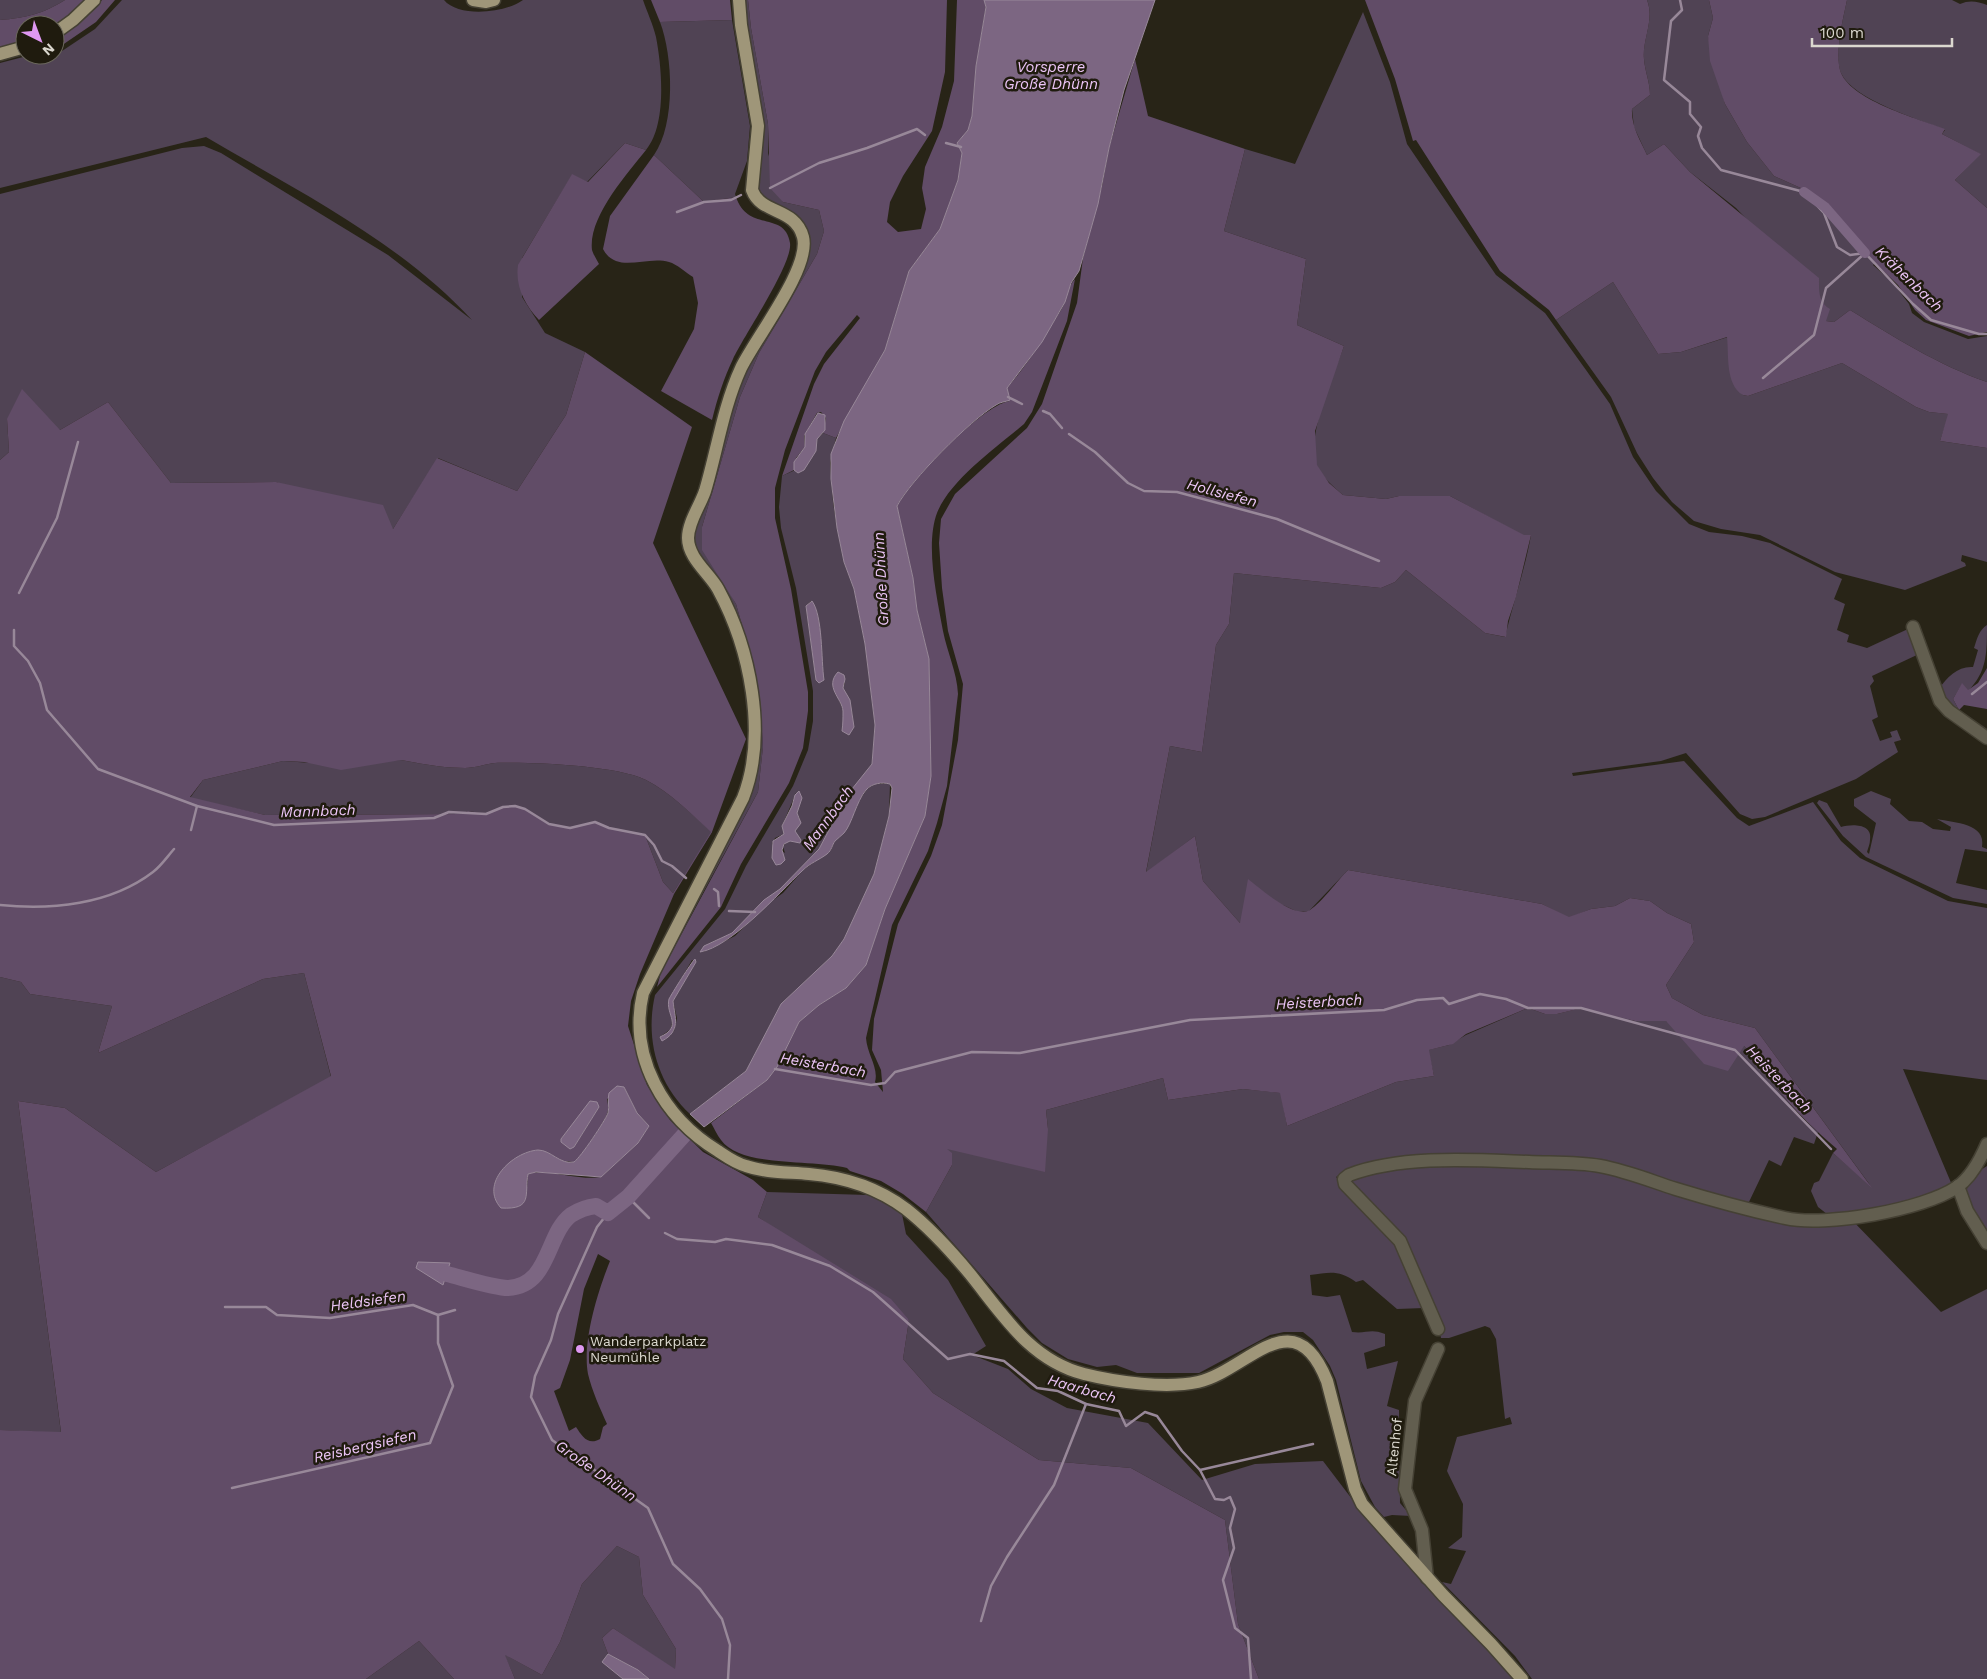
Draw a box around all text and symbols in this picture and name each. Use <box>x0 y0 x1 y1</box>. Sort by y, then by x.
north arrow <box>15 15 65 65</box>
scale bar <box>1812 15 1952 47</box>
text: 100 m <box>1820 24 1864 42</box>
text: N <box>39 40 58 59</box>
water label: Vorsperre Große Dhünn <box>1004 58 1098 93</box>
water label: Krähenbach <box>1872 243 1946 315</box>
water label: Hollsiefen <box>1185 475 1259 511</box>
water label: Große Dhünn <box>870 532 892 626</box>
water label: Mannbach <box>799 782 857 854</box>
water label: Mannbach <box>280 801 356 821</box>
water label: Heisterbach <box>1275 991 1363 1013</box>
water label: Heisterbach <box>1742 1042 1816 1116</box>
water label: Heisterbach <box>779 1049 867 1081</box>
water label: Heldsiefen <box>329 1287 407 1315</box>
place label: Wanderparkplatz Neumühle <box>590 1333 706 1365</box>
marker: Wanderparkplatz Neumühle <box>574 1343 586 1355</box>
water label: Haarbach <box>1046 1371 1118 1407</box>
street label: Altenhof <box>1383 1417 1405 1477</box>
water label: Reisbergsiefen <box>312 1425 418 1467</box>
water label: Große Dhünn <box>552 1437 640 1505</box>

